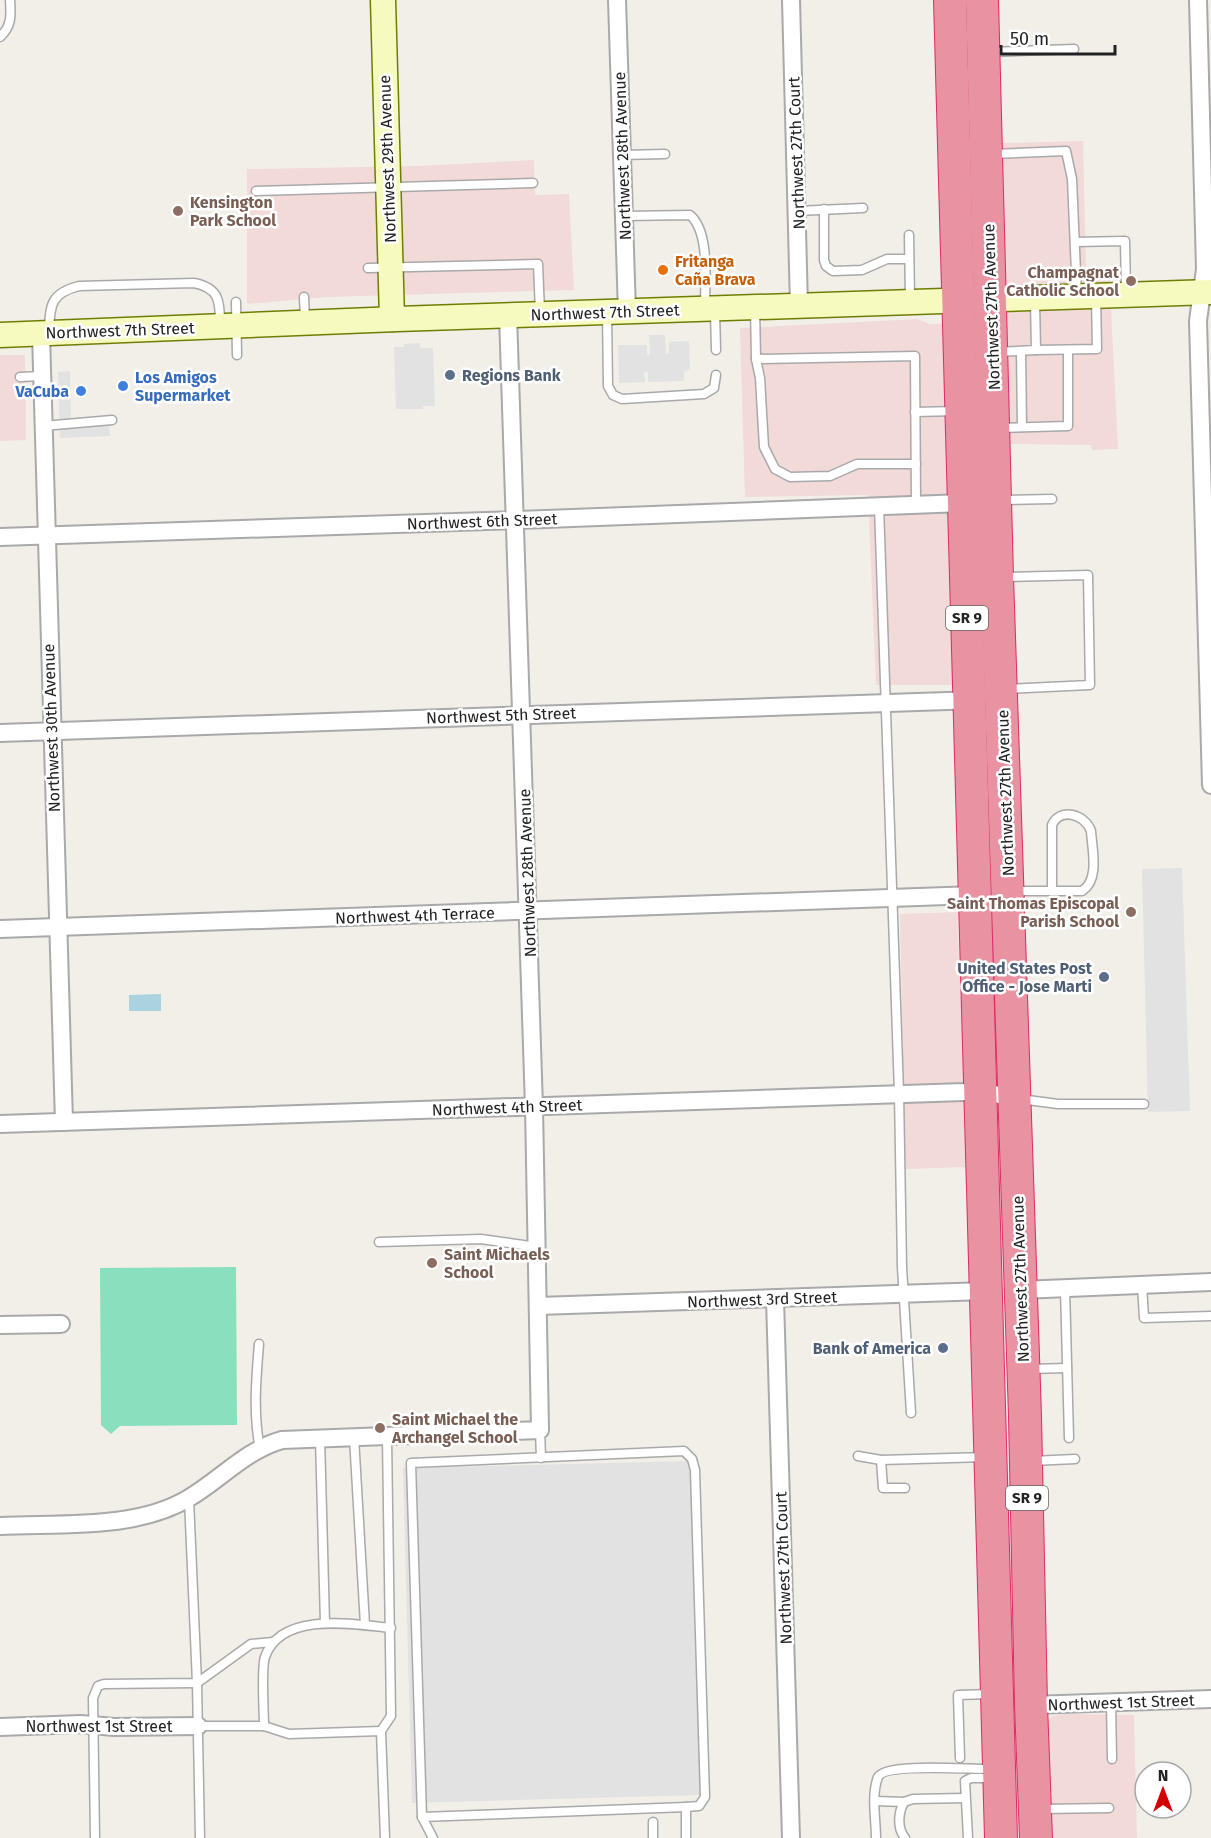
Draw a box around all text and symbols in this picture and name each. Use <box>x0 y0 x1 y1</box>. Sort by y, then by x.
scale bar <box>1001 18 1115 56</box>
text: 50 m <box>1010 28 1049 50</box>
street label: Northwest 28th Avenue <box>610 71 635 241</box>
street label: Northwest 29th Avenue <box>375 75 400 243</box>
street label: Northwest 27th Court <box>784 76 809 230</box>
place label: Kensington Park School <box>190 193 276 230</box>
marker: Kensington Park School <box>171 204 185 218</box>
street label: Northwest 27th Avenue <box>979 223 1004 391</box>
place label: Fritanga Caña Brava <box>675 252 756 289</box>
marker: Fritanga Caña Brava <box>656 263 670 277</box>
place label: Champagnat Catholic School <box>1006 263 1120 300</box>
marker: Champagnat Catholic School <box>1124 274 1138 288</box>
street label: Northwest 7th Street <box>530 300 680 325</box>
street label: Northwest 7th Street <box>45 318 195 343</box>
place label: Regions Bank <box>462 366 561 385</box>
place label: Los Amigos Supermarket <box>135 368 231 405</box>
marker: Regions Bank <box>443 368 457 382</box>
marker: Los Amigos Supermarket <box>116 379 130 393</box>
place label: VaCuba <box>14 382 69 401</box>
marker: VaCuba <box>74 384 88 398</box>
street label: Northwest 6th Street <box>406 509 558 534</box>
road number: SR 9 <box>946 606 988 630</box>
street label: Northwest 30th Avenue <box>39 643 64 813</box>
street label: Northwest 5th Street <box>426 703 577 728</box>
street label: Northwest 27th Avenue <box>993 709 1018 877</box>
street label: Northwest 28th Avenue <box>515 788 540 958</box>
place label: Saint Thomas Episcopal Parish School <box>947 894 1119 931</box>
street label: Northwest 4th Terrace <box>335 903 495 928</box>
marker: Saint Thomas Episcopal Parish School <box>1124 905 1138 919</box>
place label: United States Post Office - Jose Marti <box>957 959 1093 996</box>
marker: United States Post Office - Jose Marti <box>1097 970 1111 984</box>
street label: Northwest 4th Street <box>431 1095 583 1120</box>
street label: Northwest 27th Avenue <box>1008 1195 1033 1363</box>
place label: Saint Michaels School <box>444 1245 550 1282</box>
marker: Saint Michaels School <box>425 1256 439 1270</box>
street label: Northwest 3rd Street <box>687 1287 838 1312</box>
place label: Bank of America <box>813 1339 931 1358</box>
marker: Bank of America <box>936 1341 950 1355</box>
place label: Saint Michael the Archangel School <box>391 1410 518 1447</box>
marker: Saint Michael the Archangel School <box>373 1421 387 1435</box>
road number: SR 9 <box>1006 1486 1048 1510</box>
street label: Northwest 27th Court <box>771 1491 796 1645</box>
street label: Northwest 1st Street <box>1047 1690 1195 1715</box>
street label: Northwest 1st Street <box>25 1717 173 1736</box>
north arrow <box>1133 1760 1193 1820</box>
text: N <box>1158 1766 1168 1785</box>

